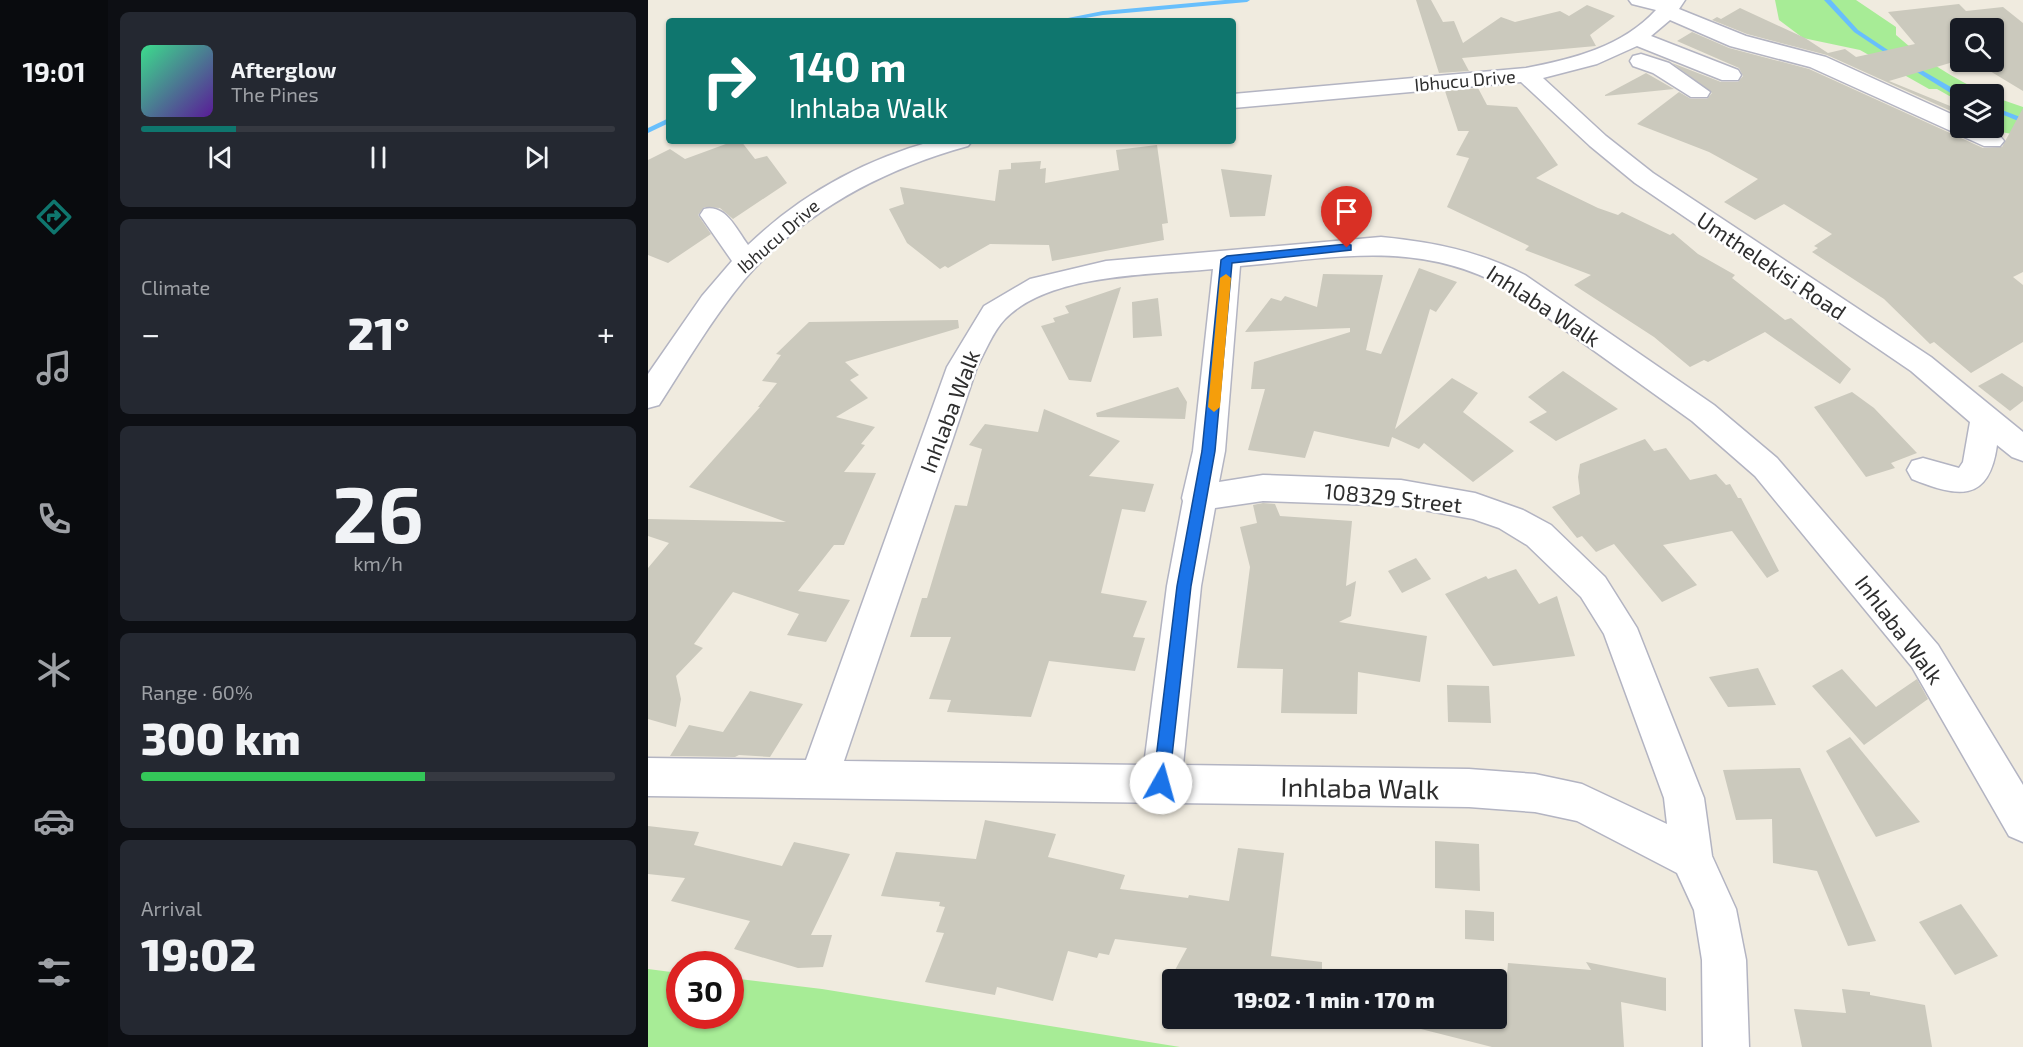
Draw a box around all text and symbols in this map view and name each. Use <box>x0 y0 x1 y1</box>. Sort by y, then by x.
map controls <box>1950 18 2004 138</box>
button: search <box>1950 18 2004 72</box>
text: 140 m <box>789 40 906 90</box>
icon: right <box>690 42 768 120</box>
text: 19:01 <box>22 55 86 87</box>
text: Afterglow <box>231 56 336 82</box>
street label: Ibhucu Drive <box>1413 65 1517 95</box>
text: The Pines <box>231 82 319 106</box>
button: layers <box>1950 84 2004 138</box>
text: Inhlaba Walk <box>789 91 948 123</box>
icon: previous <box>204 141 237 174</box>
icon: pause <box>362 141 395 174</box>
icon: next <box>520 141 553 174</box>
pin <box>1321 186 1372 248</box>
street label: Ibhucu Drive <box>732 194 824 278</box>
icon: arrive <box>1330 195 1363 228</box>
icon: directions <box>33 196 75 238</box>
street label: Umthelekisi Road <box>1693 206 1851 324</box>
street label: Inhlaba Walk <box>1483 259 1605 351</box>
text: Climate <box>141 275 210 299</box>
text: 21° <box>348 305 410 359</box>
text: − <box>141 313 160 353</box>
text: + <box>597 313 615 353</box>
street label: Inhlaba Walk <box>914 346 984 476</box>
icon: music <box>33 347 75 389</box>
text: 26 <box>332 465 424 559</box>
street label: 108329 Street <box>1323 477 1463 517</box>
icon: phone <box>33 498 75 540</box>
text: km/h <box>353 551 403 575</box>
street label: Inhlaba Walk <box>1851 569 1949 689</box>
icon: climate <box>33 649 75 691</box>
text: Range · 60% <box>141 680 253 704</box>
text: 300 km <box>141 710 301 764</box>
position arrow <box>1129 751 1193 815</box>
street label: Inhlaba Walk <box>1280 770 1440 804</box>
icon: car <box>33 800 75 842</box>
text: Arrival <box>141 896 202 920</box>
text: 19:02 <box>141 926 256 980</box>
icon: filters <box>33 951 75 993</box>
speed limit sign: 30 <box>666 951 744 1029</box>
text: 19:02 · 1 min · 170 m <box>1234 986 1435 1012</box>

